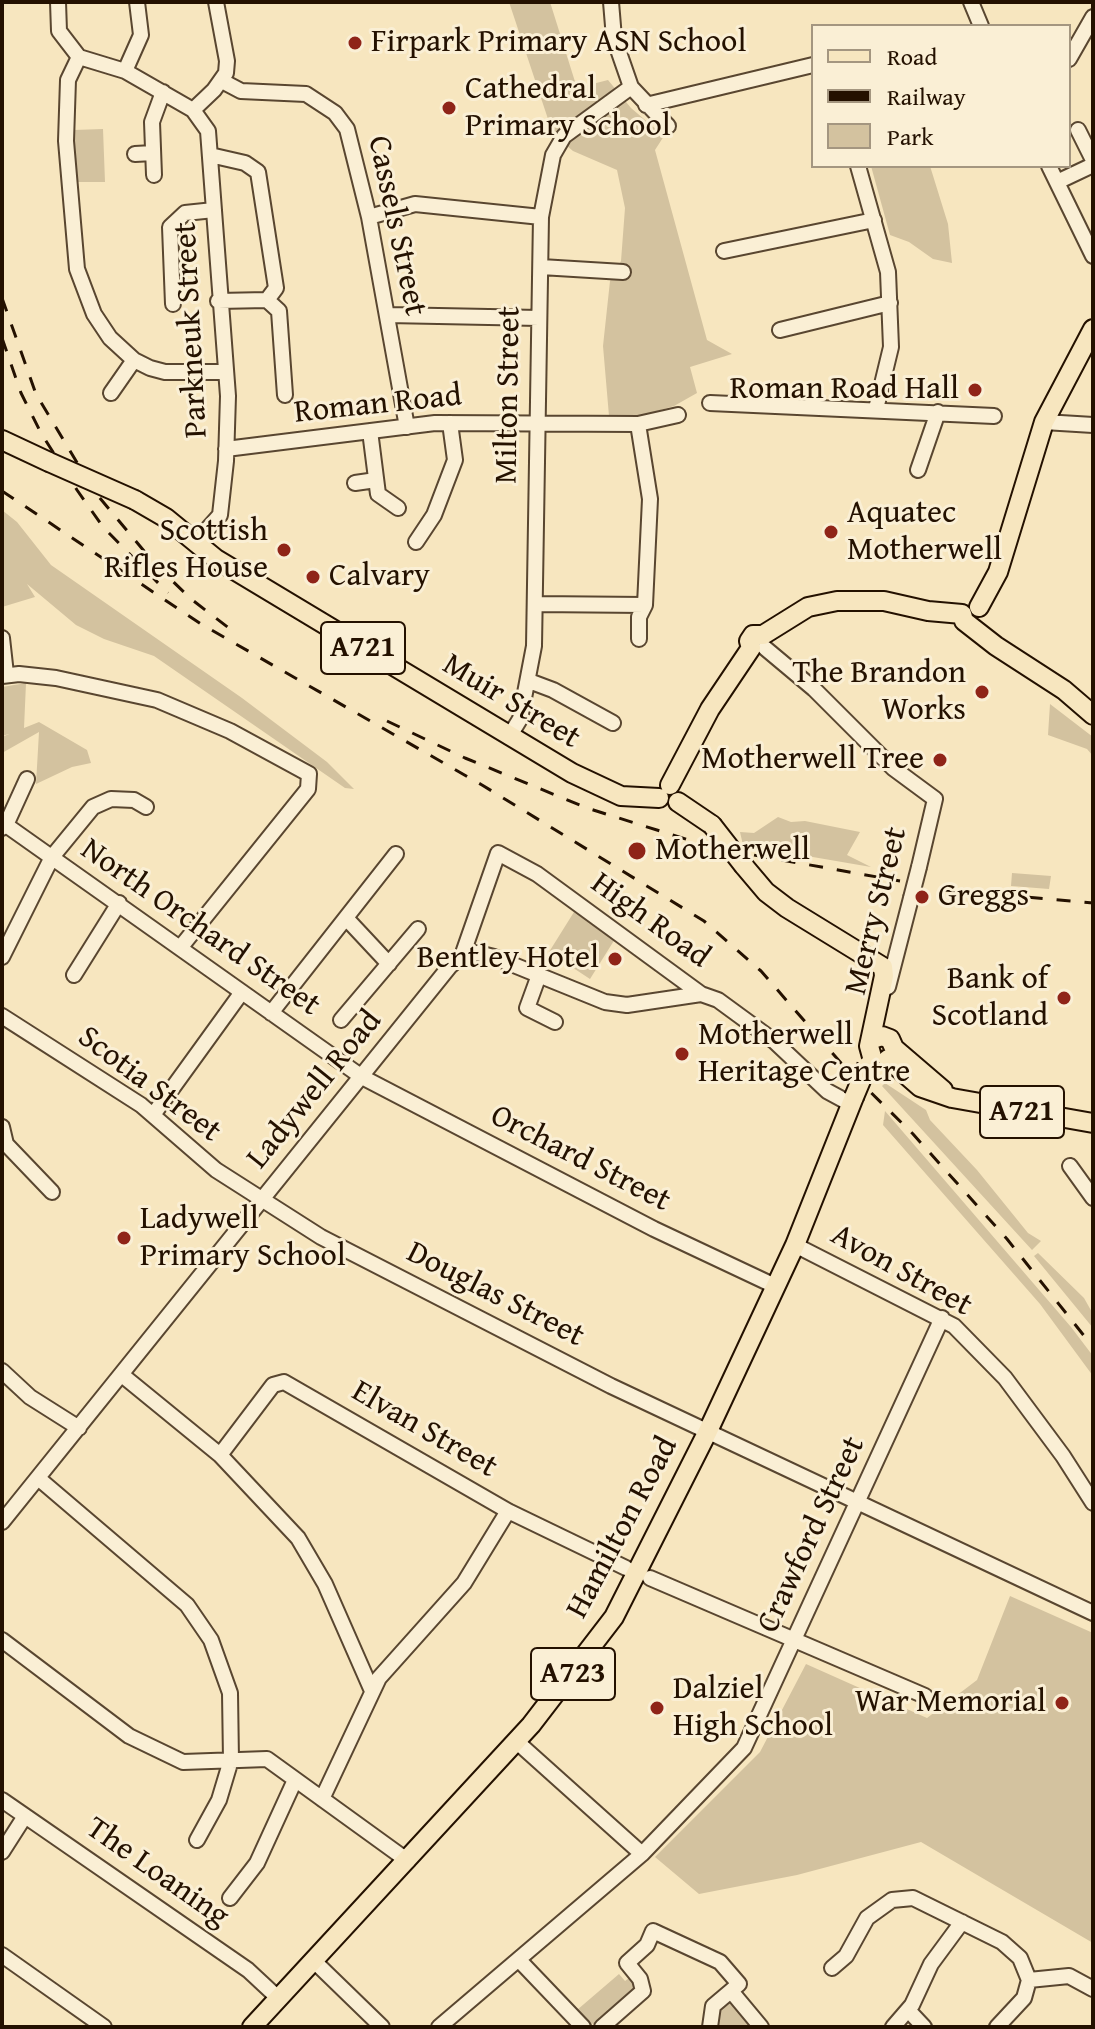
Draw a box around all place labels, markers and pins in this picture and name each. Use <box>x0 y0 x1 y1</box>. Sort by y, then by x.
place label: Firpark Primary ASN School <box>371 24 746 62</box>
marker: Firpark Primary ASN School <box>346 34 364 52</box>
place label: Cathedral Primary School <box>465 71 671 146</box>
marker: Cathedral Primary School <box>440 99 458 117</box>
place label: Roman Road Hall <box>730 371 959 409</box>
marker: Roman Road Hall <box>966 381 984 399</box>
place label: Aquatec Motherwell <box>847 495 1002 570</box>
place label: Scottish Rifles House <box>104 513 268 588</box>
marker: Aquatec Motherwell <box>822 523 840 541</box>
marker: Scottish Rifles House <box>275 541 293 559</box>
place label: Calvary <box>329 558 430 596</box>
marker: Calvary <box>304 568 322 586</box>
place label: The Brandon Works <box>793 655 966 730</box>
marker: The Brandon Works <box>973 683 991 701</box>
place label: Motherwell Tree <box>701 741 924 779</box>
marker: Motherwell Tree <box>931 751 949 769</box>
place label: Motherwell <box>655 832 810 870</box>
marker: Motherwell <box>626 840 648 862</box>
place label: Greggs <box>938 878 1029 916</box>
marker: Greggs <box>913 888 931 906</box>
place label: Bentley Hotel <box>417 940 599 978</box>
marker: Bentley Hotel <box>606 950 624 968</box>
place label: Bank of Scotland <box>931 961 1048 1036</box>
marker: Bank of Scotland <box>1055 989 1073 1007</box>
place label: Motherwell Heritage Centre <box>698 1017 910 1092</box>
marker: Motherwell Heritage Centre <box>673 1045 691 1063</box>
place label: Ladywell Primary School <box>140 1201 346 1276</box>
marker: Ladywell Primary School <box>115 1229 133 1247</box>
place label: Dalziel High School <box>673 1671 833 1746</box>
place label: War Memorial <box>855 1684 1046 1722</box>
marker: War Memorial <box>1053 1694 1071 1712</box>
marker: Dalziel High School <box>648 1699 666 1717</box>

